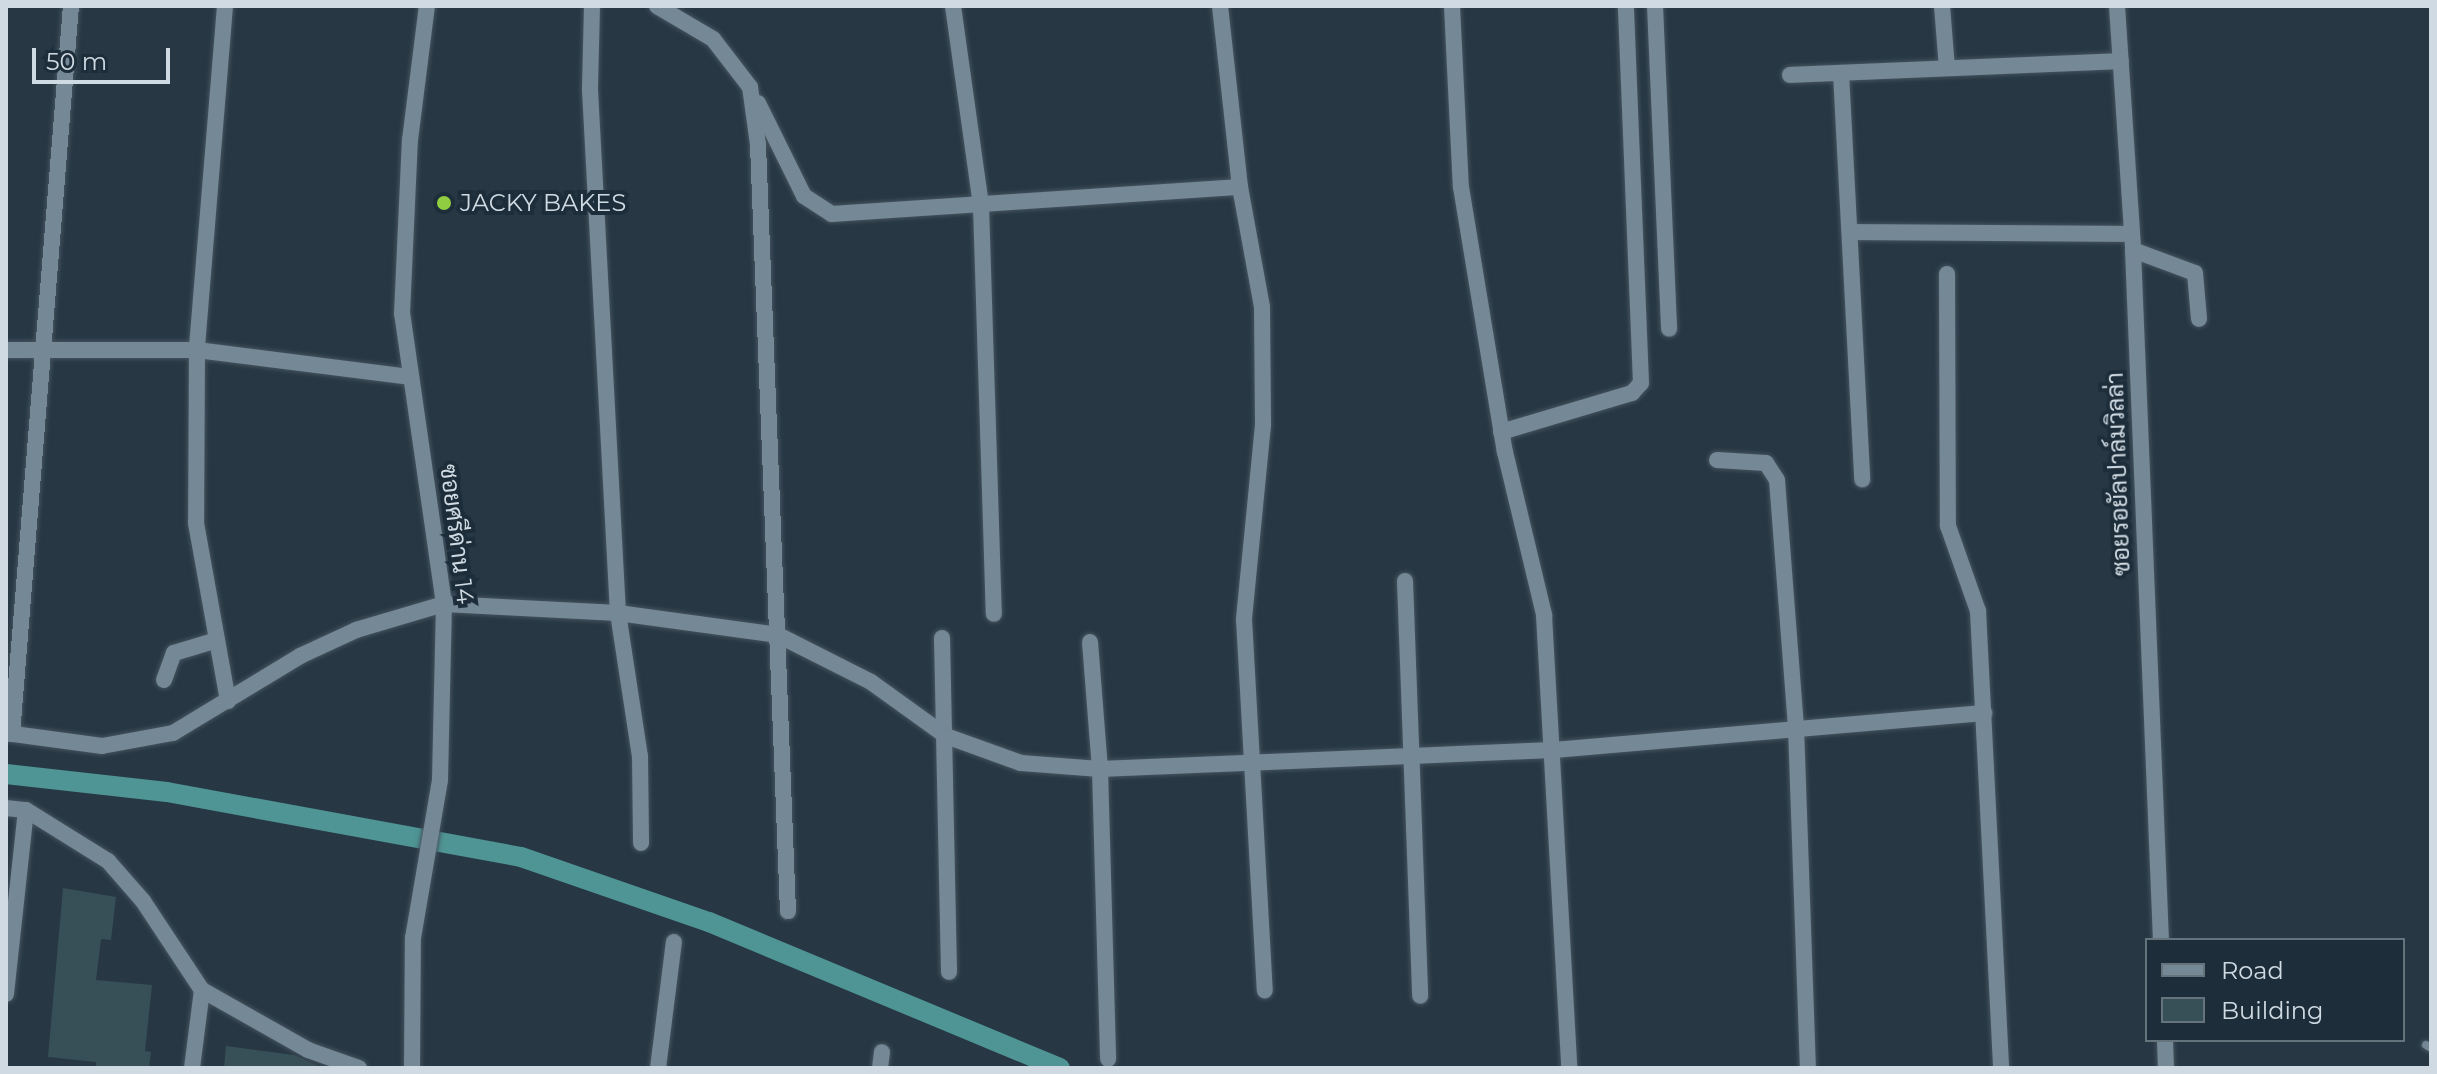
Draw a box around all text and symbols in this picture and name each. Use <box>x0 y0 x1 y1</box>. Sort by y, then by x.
scale bar <box>36 32 174 82</box>
text: 50 m <box>46 47 107 76</box>
place label: JACKY BAKES <box>460 189 626 217</box>
marker: JACKY BAKES <box>435 194 453 212</box>
street label: ซอยรอยัลปาล์มวิลล่า <box>2100 372 2136 576</box>
street label: ซอยศรีด่าน 14 <box>434 462 480 606</box>
legend <box>2145 938 2405 1042</box>
text: Road <box>2221 956 2284 985</box>
text: Building <box>2221 996 2324 1025</box>

